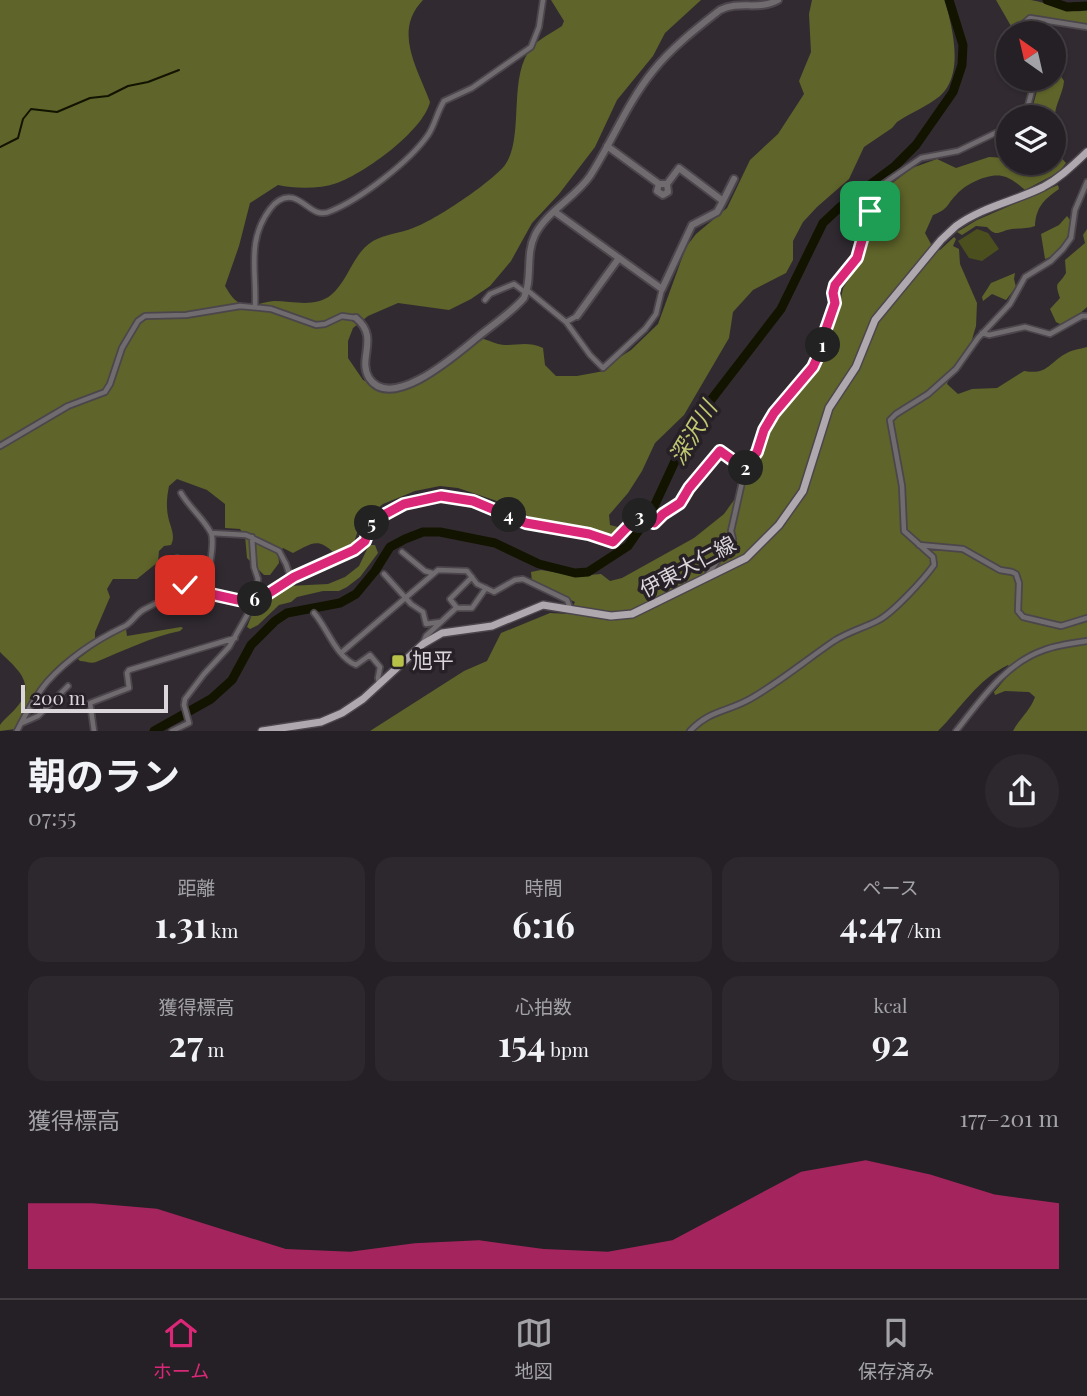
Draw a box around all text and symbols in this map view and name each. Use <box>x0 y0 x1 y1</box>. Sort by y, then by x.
north arrow <box>996 21 1066 91</box>
map controls <box>996 21 1066 175</box>
button: layers <box>996 105 1066 175</box>
pin <box>840 181 900 241</box>
icon: arrive <box>851 192 889 230</box>
pin: 1 <box>806 328 840 362</box>
text: 1 <box>819 331 826 357</box>
water label: 深沢川 <box>661 392 724 470</box>
pin: 2 <box>728 450 764 486</box>
text: 2 <box>741 454 750 480</box>
pin: 4 <box>491 498 526 532</box>
pin: 3 <box>622 498 658 534</box>
text: 4 <box>503 501 514 527</box>
text: 3 <box>635 502 644 528</box>
pin: 5 <box>354 505 390 540</box>
text: 5 <box>367 509 376 535</box>
street label: 伊東大仁線 <box>634 528 740 602</box>
pin <box>155 555 215 615</box>
icon: check <box>166 566 204 604</box>
pin: 6 <box>238 582 272 616</box>
text: 6 <box>249 585 260 611</box>
place label: 旭平 <box>412 645 454 673</box>
marker: 旭平 <box>390 653 406 669</box>
scale bar <box>21 682 168 714</box>
text: 200 m <box>32 684 86 710</box>
text: 朝のラン <box>28 749 180 800</box>
button: share <box>985 754 1059 828</box>
text: 07:55 <box>28 801 76 832</box>
text: 距離 <box>177 874 216 900</box>
text: 時間 <box>524 874 563 900</box>
text: ペース <box>862 874 919 900</box>
text: 1.31 <box>155 900 207 947</box>
text: 6:16 <box>512 900 575 947</box>
text: 4:47 <box>840 900 902 947</box>
text: km <box>207 917 238 943</box>
text: /km <box>902 917 941 943</box>
text: kcal <box>873 992 908 1018</box>
text: 獲得標高 <box>158 993 235 1019</box>
text: 心拍数 <box>515 993 572 1019</box>
text: 92 <box>872 1018 909 1065</box>
text: 27 <box>169 1019 203 1066</box>
text: 154 <box>498 1019 546 1066</box>
text: m <box>203 1036 224 1062</box>
text: bpm <box>546 1036 589 1062</box>
text: 177–201 m <box>959 1102 1059 1133</box>
text: 獲得標高 <box>28 1104 120 1135</box>
tab: ホーム <box>153 1314 209 1383</box>
tab: 地図 <box>515 1314 553 1383</box>
tab: 保存済み <box>858 1314 934 1383</box>

